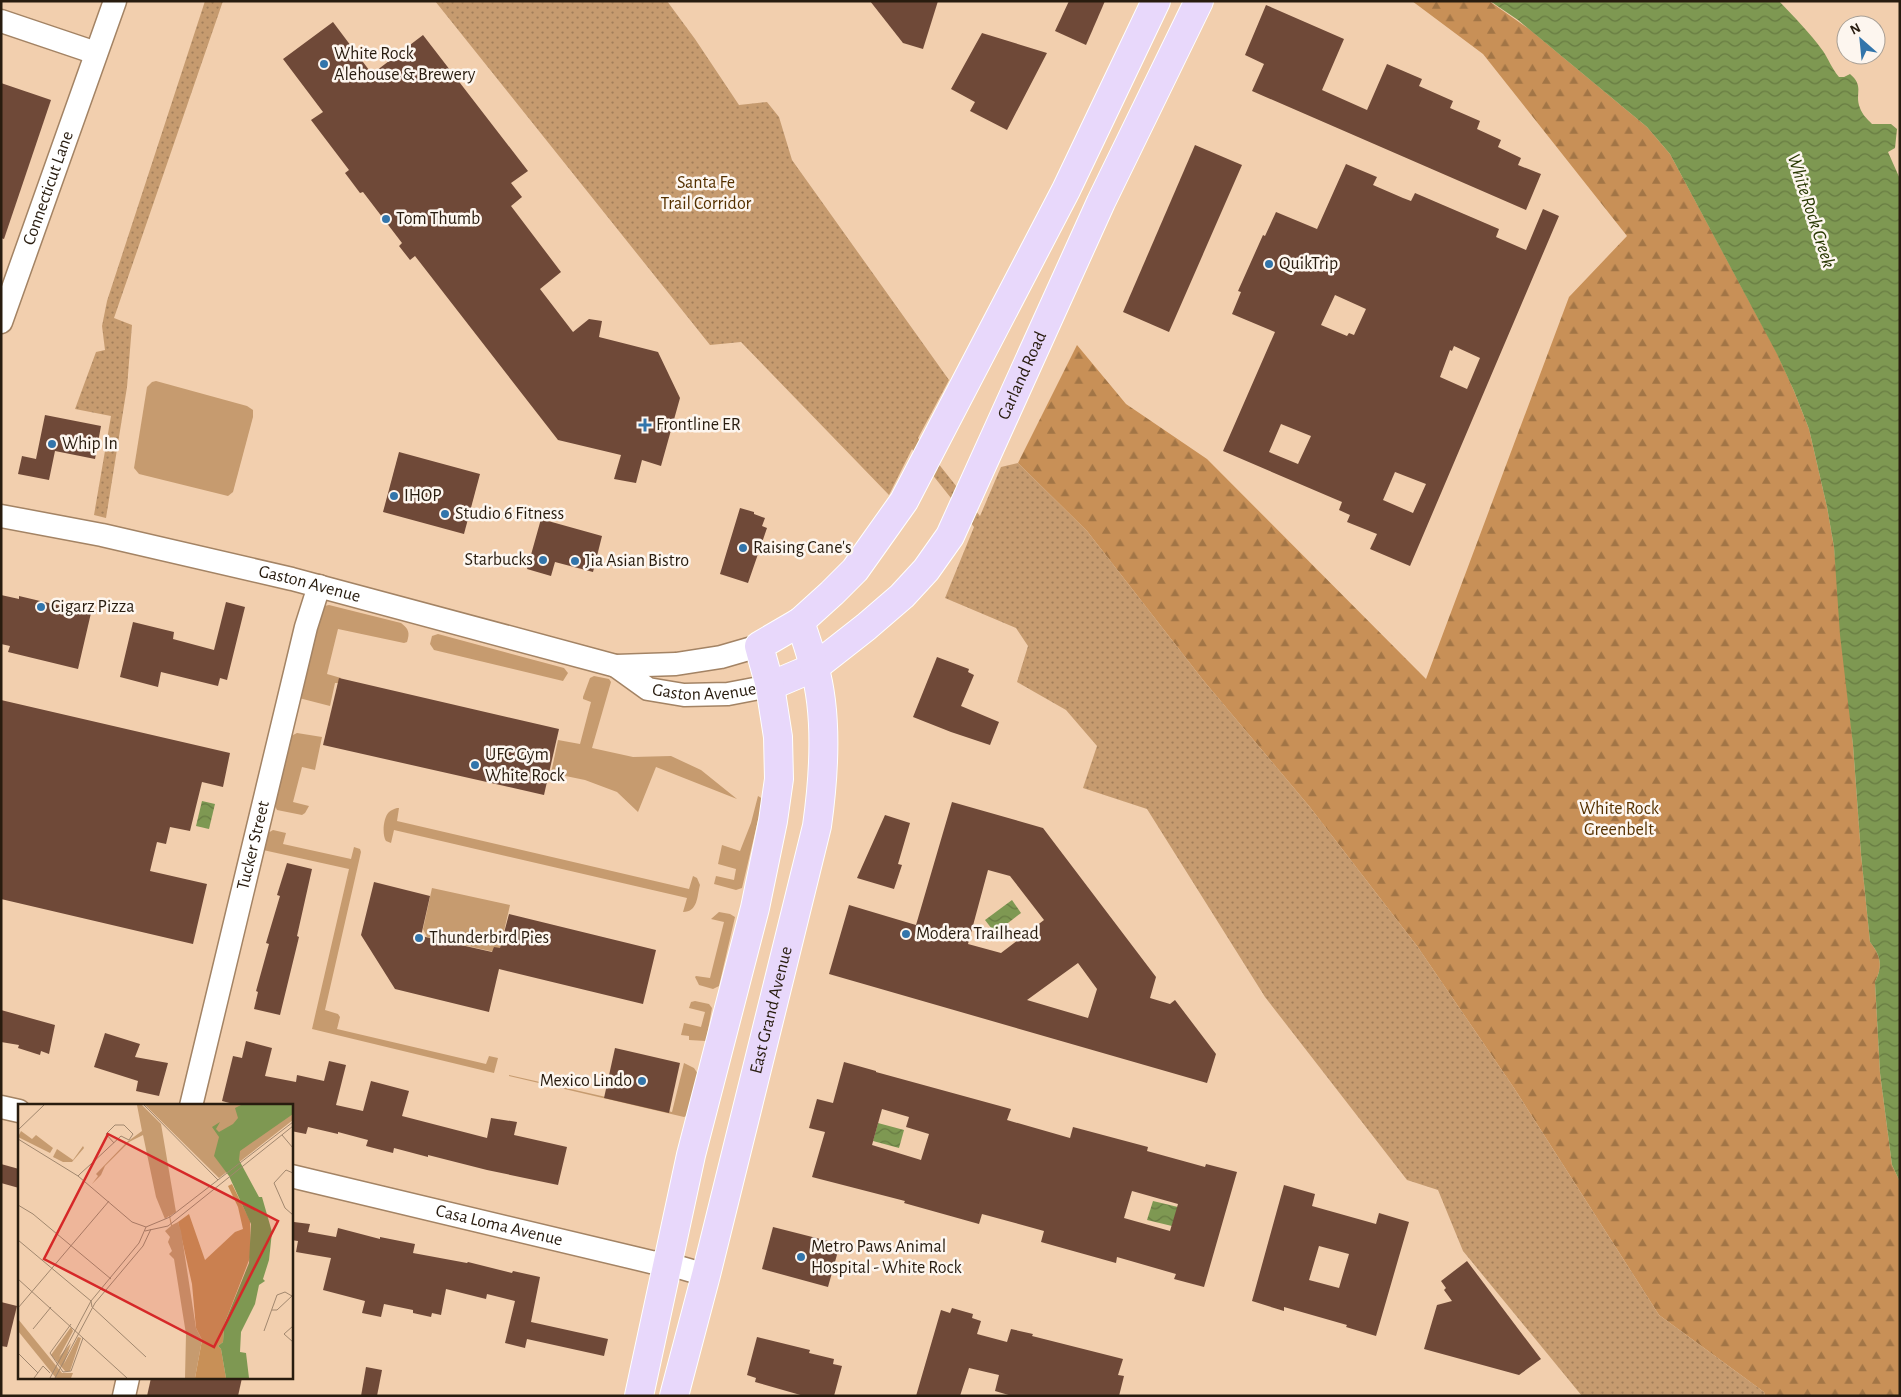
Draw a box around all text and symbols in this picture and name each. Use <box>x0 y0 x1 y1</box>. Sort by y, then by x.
north arrow <box>1836 15 1886 65</box>
text: N <box>1848 21 1863 38</box>
place label: White Rock Alehouse & Brewery <box>334 45 476 84</box>
marker: White Rock Alehouse & Brewery <box>318 58 330 70</box>
street label: Connecticut Lane <box>20 129 77 248</box>
water label: White Rock Creek <box>1784 152 1838 271</box>
park label: Santa Fe Trail Corridor <box>661 174 752 213</box>
place label: Tom Thumb <box>396 210 480 228</box>
marker: Tom Thumb <box>380 213 392 225</box>
place label: QuikTrip <box>1279 255 1338 273</box>
marker: QuikTrip <box>1263 258 1275 270</box>
street label: Garland Road <box>995 329 1050 423</box>
place label: Frontline ER <box>656 416 741 434</box>
marker: Frontline ER <box>638 418 652 432</box>
place label: Whip In <box>62 435 118 453</box>
marker: Whip In <box>46 438 58 450</box>
place label: IHOP <box>404 487 442 505</box>
marker: IHOP <box>388 490 400 502</box>
place label: Studio 6 Fitness <box>455 505 564 523</box>
marker: Studio 6 Fitness <box>439 508 451 520</box>
place label: Raising Cane's <box>753 539 852 557</box>
marker: Raising Cane's <box>737 542 749 554</box>
place label: Starbucks <box>465 551 533 569</box>
place label: Jia Asian Bistro <box>585 552 689 570</box>
marker: Starbucks <box>537 554 549 566</box>
marker: Jia Asian Bistro <box>569 555 581 567</box>
street label: Gaston Avenue <box>257 563 362 606</box>
place label: Cigarz Pizza <box>51 598 134 616</box>
marker: Cigarz Pizza <box>35 601 47 613</box>
street label: Gaston Avenue <box>651 680 758 704</box>
place label: UFC Gym White Rock <box>485 746 565 785</box>
marker: UFC Gym White Rock <box>469 759 481 771</box>
street label: Tucker Street <box>234 799 273 892</box>
park label: White Rock Greenbelt <box>1579 800 1660 839</box>
place label: Modera Trailhead <box>916 925 1039 943</box>
marker: Modera Trailhead <box>900 928 912 940</box>
place label: Thunderbird Pies <box>429 929 549 947</box>
marker: Thunderbird Pies <box>413 932 425 944</box>
street label: East Grand Avenue <box>747 945 796 1076</box>
place label: Mexico Lindo <box>540 1072 632 1090</box>
marker: Mexico Lindo <box>636 1075 648 1087</box>
inset map <box>18 1104 292 1380</box>
street label: Casa Loma Avenue <box>434 1202 564 1250</box>
place label: Metro Paws Animal Hospital - White Rock <box>811 1238 962 1277</box>
marker: Metro Paws Animal Hospital - White Rock <box>795 1251 807 1263</box>

